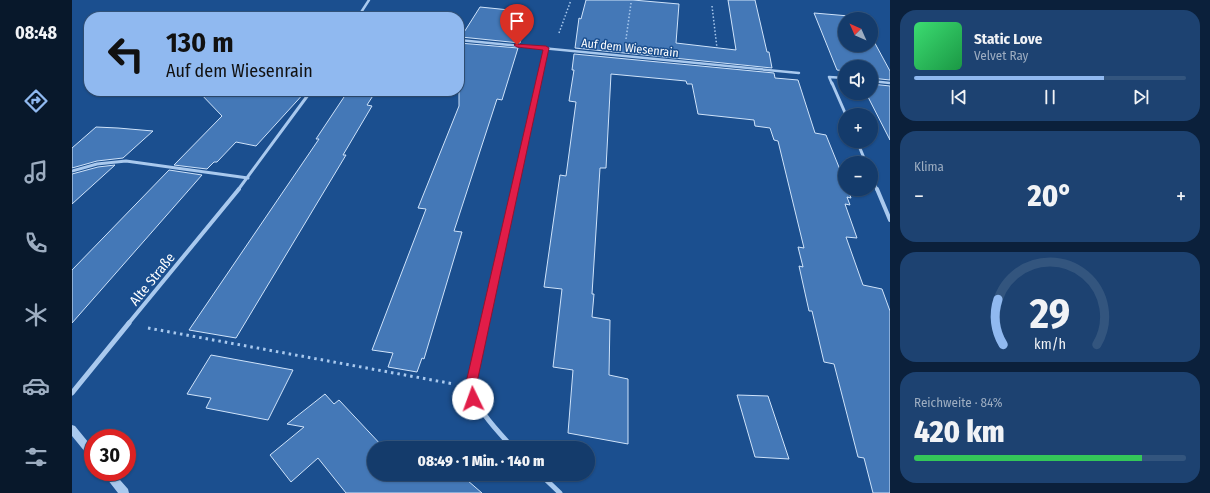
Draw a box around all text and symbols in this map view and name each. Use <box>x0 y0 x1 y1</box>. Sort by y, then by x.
pin <box>500 4 534 45</box>
icon: arrive <box>506 10 528 32</box>
north arrow <box>838 12 878 52</box>
map controls <box>838 12 878 196</box>
text: 08:48 <box>15 22 57 44</box>
text: 130 m <box>166 26 234 59</box>
icon: left <box>100 28 152 80</box>
text: Static Love <box>974 30 1042 48</box>
street label: Auf dem Wiesenrain <box>581 36 679 60</box>
text: Velvet Ray <box>974 48 1028 63</box>
text: Auf dem Wiesenrain <box>166 60 313 82</box>
button: sound <box>838 60 878 100</box>
icon: previous <box>948 86 970 108</box>
icon: pause <box>1039 86 1061 108</box>
icon: next <box>1130 86 1152 108</box>
icon: directions <box>22 87 50 115</box>
button: + <box>838 108 878 148</box>
button: − <box>838 156 878 196</box>
icon: music <box>22 158 50 186</box>
text: Klima <box>914 159 944 174</box>
text: 20° <box>1028 178 1072 214</box>
text: − <box>914 183 924 210</box>
text: + <box>1176 183 1186 210</box>
icon: phone <box>22 229 50 257</box>
street label: Alte Straße <box>126 249 179 309</box>
text: 29 <box>1029 289 1070 339</box>
icon: climate <box>22 301 50 329</box>
text: km/h <box>1034 335 1066 352</box>
icon: car <box>22 372 50 400</box>
position arrow <box>452 378 494 420</box>
text: Reichweite · 84% <box>914 395 1003 410</box>
text: 420 km <box>914 414 1005 450</box>
speed limit sign: 30 <box>84 429 136 481</box>
icon: filters <box>22 443 50 471</box>
text: 08:49 · 1 Min. · 140 m <box>418 452 544 470</box>

